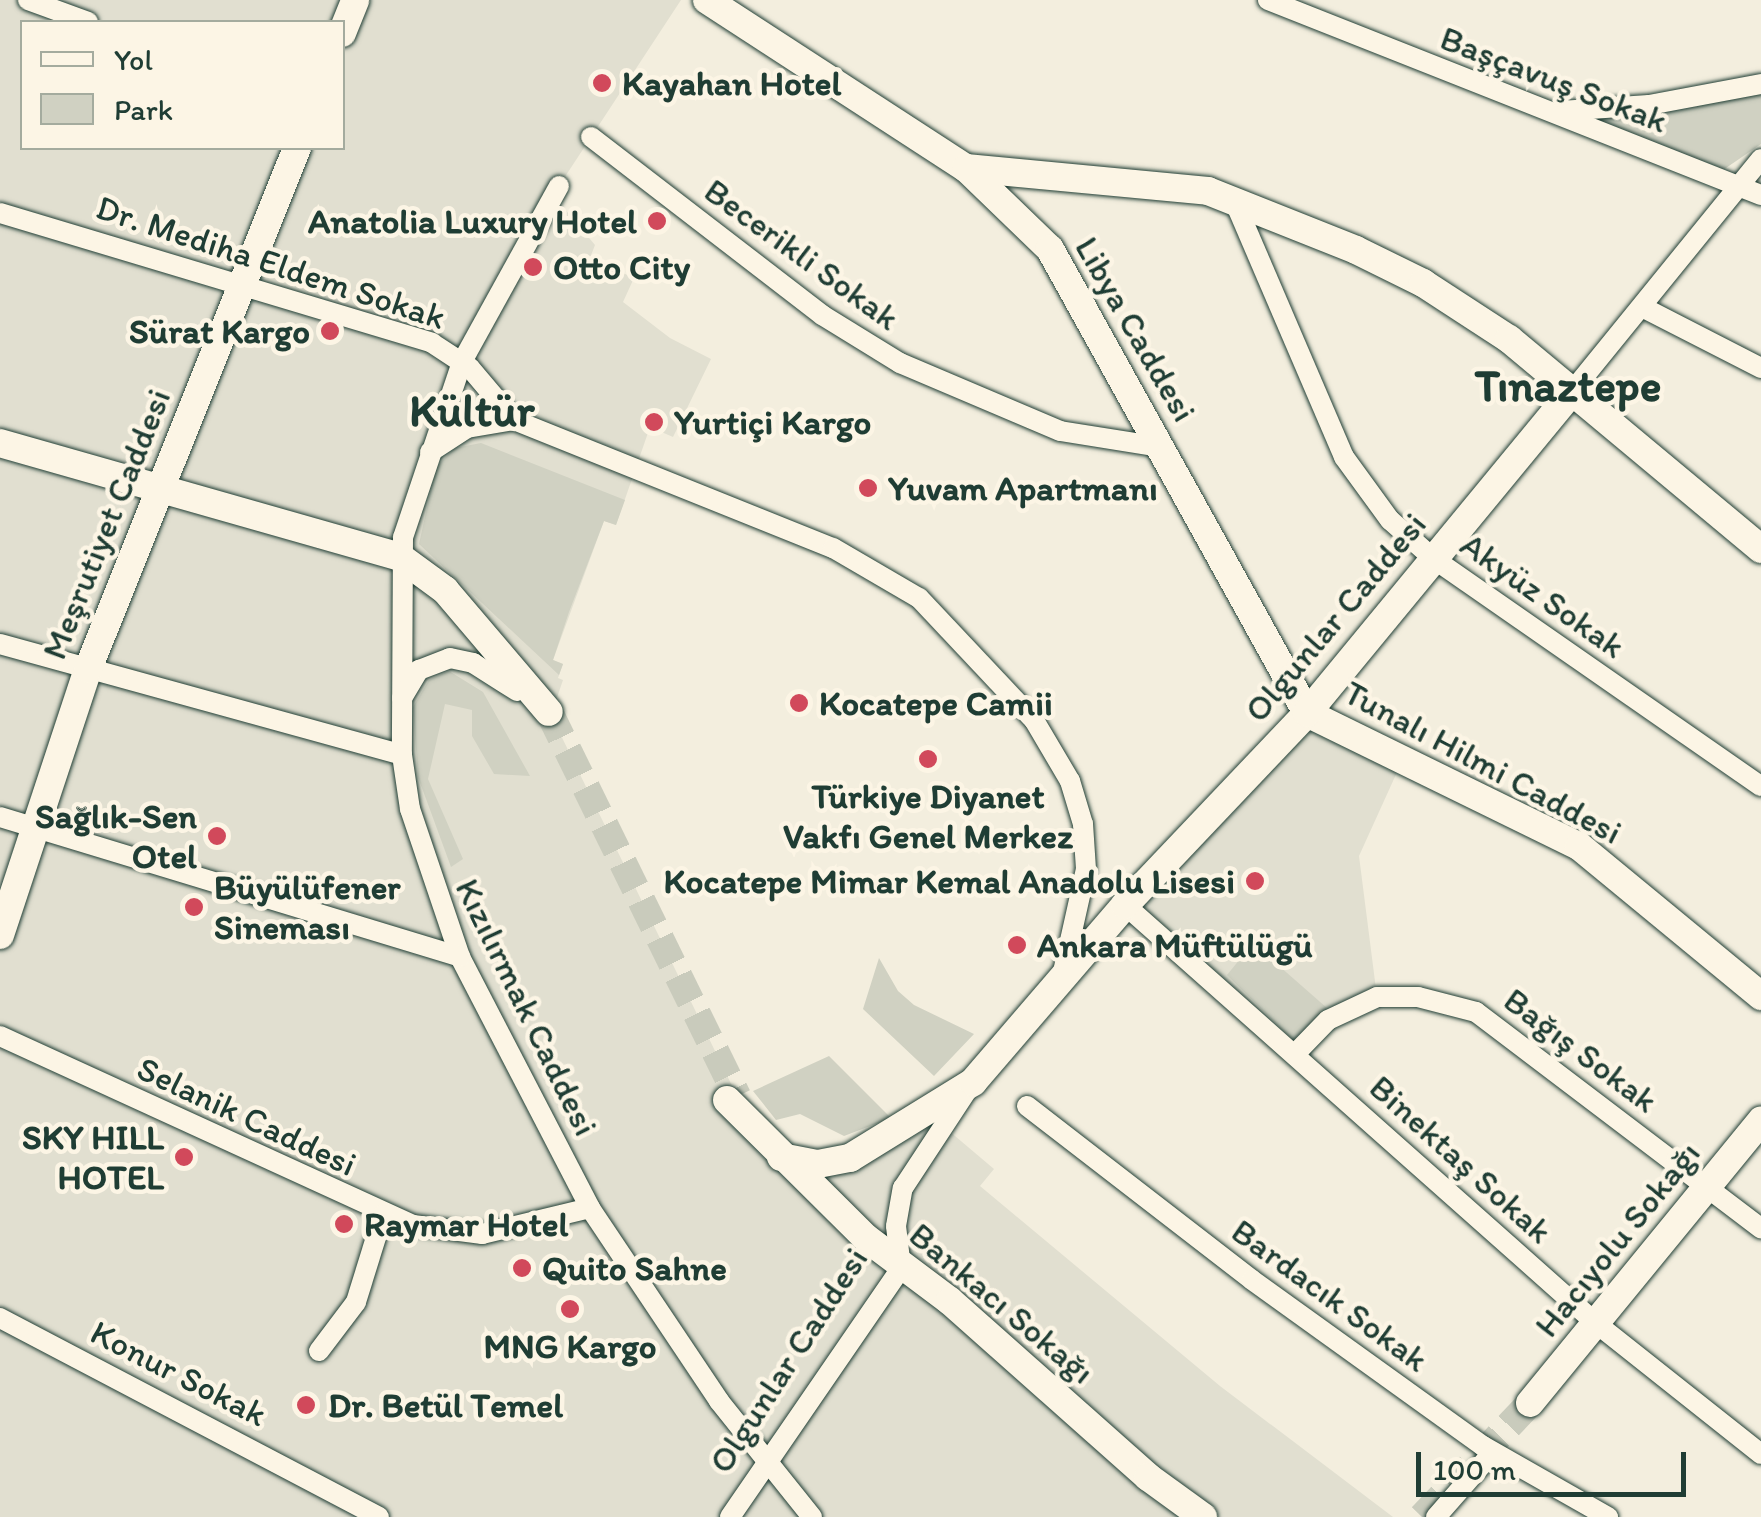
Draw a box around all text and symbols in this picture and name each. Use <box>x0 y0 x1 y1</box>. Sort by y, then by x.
street label: Başçavuş Sokak <box>1434 16 1674 142</box>
legend <box>20 20 345 150</box>
text: Yol <box>114 41 153 78</box>
place label: Kayahan Hotel <box>622 62 841 104</box>
marker: Kayahan Hotel <box>591 72 613 94</box>
text: Park <box>114 91 173 128</box>
street label: Becerikli Sokak <box>697 169 907 339</box>
street label: Dr. Mediha Eldem Sokak <box>92 186 450 338</box>
place label: Anatolia Luxury Hotel <box>308 200 637 242</box>
marker: Anatolia Luxury Hotel <box>646 210 668 232</box>
street label: Libya Caddesi <box>1066 229 1206 429</box>
place label: Otto City <box>553 246 690 288</box>
marker: Otto City <box>522 256 544 278</box>
place label: Sürat Kargo <box>128 310 310 352</box>
marker: Sürat Kargo <box>319 320 341 342</box>
district label: Tınaztepe <box>1475 359 1661 413</box>
street label: Meşrutiyet Caddesi <box>32 382 180 666</box>
district label: Kültür <box>409 384 535 438</box>
place label: Yurtiçi Kargo <box>674 401 871 443</box>
marker: Yurtiçi Kargo <box>643 411 665 433</box>
place label: Yuvam Apartmanı <box>888 467 1155 509</box>
marker: Yuvam Apartmanı <box>857 477 879 499</box>
street label: Olgunlar Caddesi <box>1235 504 1435 730</box>
street label: Akyüz Sokak <box>1453 523 1633 667</box>
street label: Tunalı Hilmi Caddesi <box>1337 671 1629 853</box>
place label: Kocatepe Camii <box>819 682 1054 724</box>
marker: Kocatepe Camii <box>788 692 810 714</box>
marker: Türkiye Diyanet Vakfı Genel Merkez <box>917 748 939 770</box>
place label: Türkiye Diyanet Vakfı Genel Merkez <box>783 775 1073 857</box>
place label: Sağlık-Sen Otel <box>35 795 197 877</box>
marker: Sağlık-Sen Otel <box>206 825 228 847</box>
place label: Kocatepe Mimar Kemal Anadolu Lisesi <box>663 860 1235 902</box>
place label: Büyülüfener Sineması <box>214 866 401 948</box>
marker: Kocatepe Mimar Kemal Anadolu Lisesi <box>1244 870 1266 892</box>
street label: Kızılırmak Caddesi <box>446 871 608 1143</box>
marker: Büyülüfener Sineması <box>183 896 205 918</box>
place label: Ankara Müftülügü <box>1037 924 1313 966</box>
marker: Ankara Müftülügü <box>1006 934 1028 956</box>
street label: Bağış Sokak <box>1496 978 1666 1122</box>
street label: Selanik Caddesi <box>131 1047 363 1185</box>
street label: Binektaş Sokak <box>1361 1066 1561 1252</box>
place label: SKY HILL HOTEL <box>22 1116 164 1198</box>
street label: Hacıyolu Sokağı <box>1526 1133 1708 1345</box>
marker: SKY HILL HOTEL <box>173 1146 195 1168</box>
place label: Raymar Hotel <box>364 1203 568 1245</box>
street label: Bardacık Sokak <box>1223 1210 1437 1380</box>
marker: Raymar Hotel <box>333 1213 355 1235</box>
street label: Bankacı Sokağı <box>901 1213 1103 1393</box>
street label: Olgunlar Caddesi <box>699 1239 877 1481</box>
place label: Quito Sahne <box>542 1247 727 1289</box>
marker: Quito Sahne <box>511 1257 533 1279</box>
marker: MNG Kargo <box>559 1298 581 1320</box>
street label: Konur Sokak <box>84 1311 274 1435</box>
place label: MNG Kargo <box>483 1325 657 1367</box>
place label: Dr. Betül Temel <box>328 1384 560 1426</box>
marker: Dr. Betül Temel <box>293 1392 319 1418</box>
scale bar <box>1421 1432 1691 1494</box>
text: 100 m <box>1433 1451 1516 1488</box>

